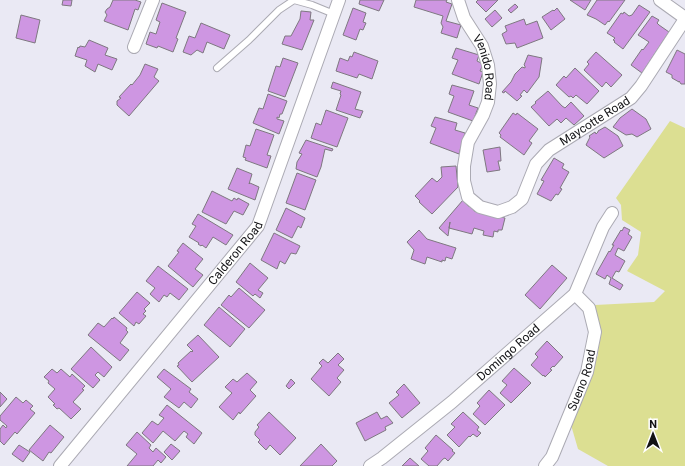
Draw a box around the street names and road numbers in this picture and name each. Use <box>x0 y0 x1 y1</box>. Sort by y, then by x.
street label: Venido Road <box>470 32 497 101</box>
street label: Maycotte Road <box>557 94 632 148</box>
street label: Calderon Road <box>205 220 266 288</box>
street label: Domingo Road <box>474 321 543 384</box>
street label: Sueno Road <box>565 348 598 413</box>

